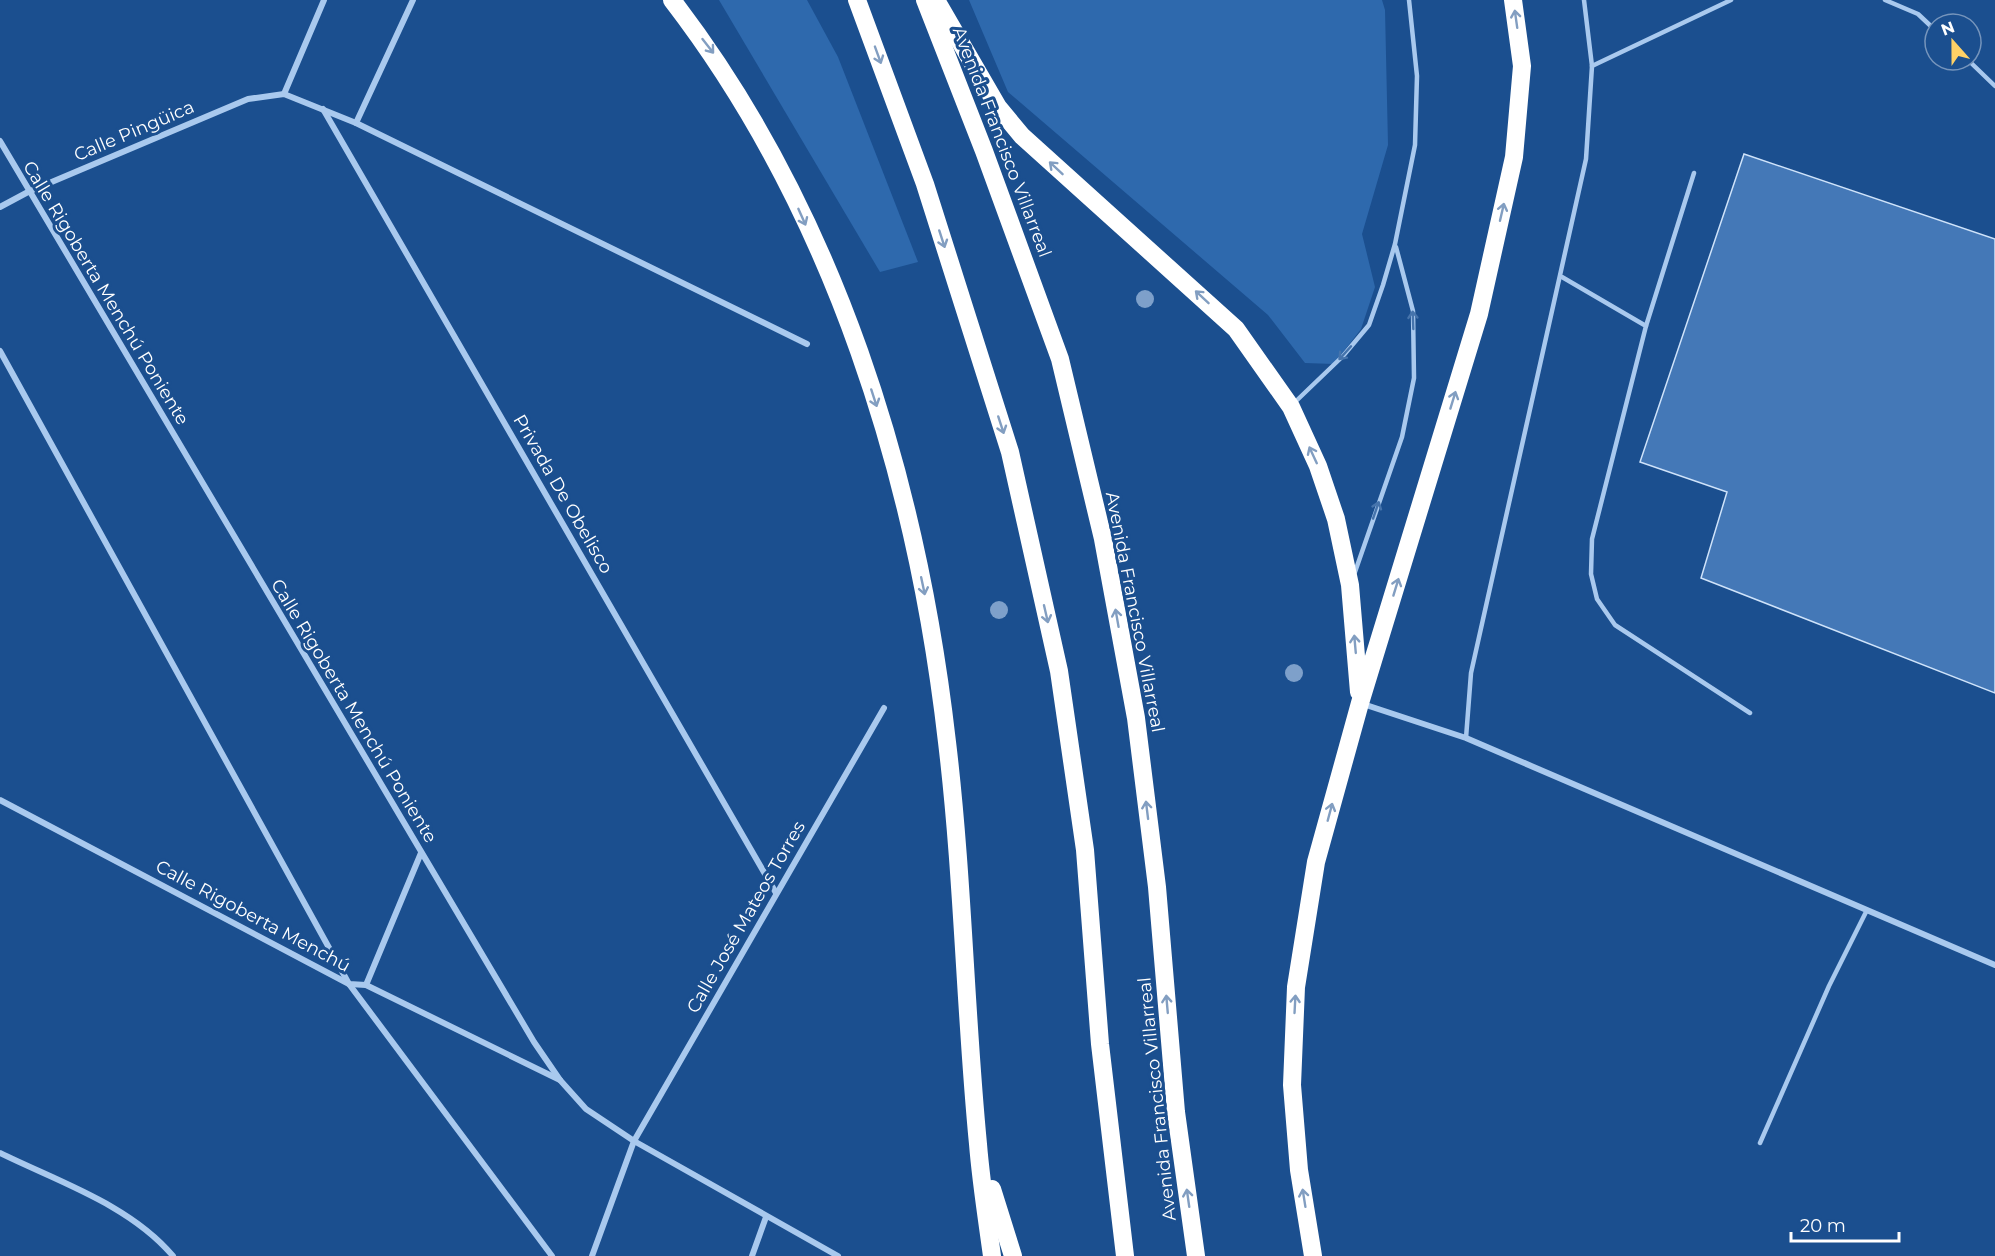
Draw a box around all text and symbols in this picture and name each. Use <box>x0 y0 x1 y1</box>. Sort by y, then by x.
one-way arrow <box>1510 9 1521 29</box>
north arrow <box>1923 12 1983 72</box>
text: N <box>1938 17 1957 40</box>
street label: Avenida Francisco Villarreal <box>948 24 1056 260</box>
one-way arrow <box>701 38 714 54</box>
one-way arrow <box>873 45 884 63</box>
street label: Calle Pingüica <box>71 96 197 166</box>
street label: Calle Rigoberta Menchú Poniente <box>18 157 194 429</box>
one-way arrow <box>1049 161 1064 175</box>
one-way arrow <box>1496 202 1508 221</box>
one-way arrow <box>797 207 809 225</box>
one-way arrow <box>938 229 949 248</box>
one-way arrow <box>1195 290 1210 304</box>
one-way arrow <box>1407 311 1418 331</box>
one-way arrow <box>1338 345 1352 360</box>
one-way arrow <box>870 388 881 407</box>
one-way arrow <box>1448 391 1459 410</box>
street label: Privada De Obelisco <box>508 410 618 578</box>
one-way arrow <box>996 415 1007 434</box>
one-way arrow <box>1306 447 1318 465</box>
street label: Avenida Francisco Villarreal <box>1101 490 1169 734</box>
one-way arrow <box>1372 501 1383 520</box>
street label: Calle Rigoberta Menchú Poniente <box>266 575 442 847</box>
one-way arrow <box>918 576 930 595</box>
one-way arrow <box>1391 578 1402 597</box>
one-way arrow <box>1041 604 1053 623</box>
one-way arrow <box>1111 608 1122 628</box>
one-way arrow <box>1349 635 1360 655</box>
one-way arrow <box>1141 801 1152 821</box>
one-way arrow <box>1324 803 1336 822</box>
street label: Calle José Mateos Torres <box>682 817 810 1017</box>
street label: Calle Rigoberta Menchú <box>152 855 354 977</box>
street label: Avenida Francisco Villarreal <box>1133 976 1181 1222</box>
one-way arrow <box>1161 995 1172 1015</box>
one-way arrow <box>1290 995 1301 1015</box>
one-way arrow <box>1183 1189 1194 1208</box>
one-way arrow <box>1298 1189 1309 1209</box>
scale bar <box>1791 1205 1899 1243</box>
text: 20 m <box>1800 1215 1846 1237</box>

